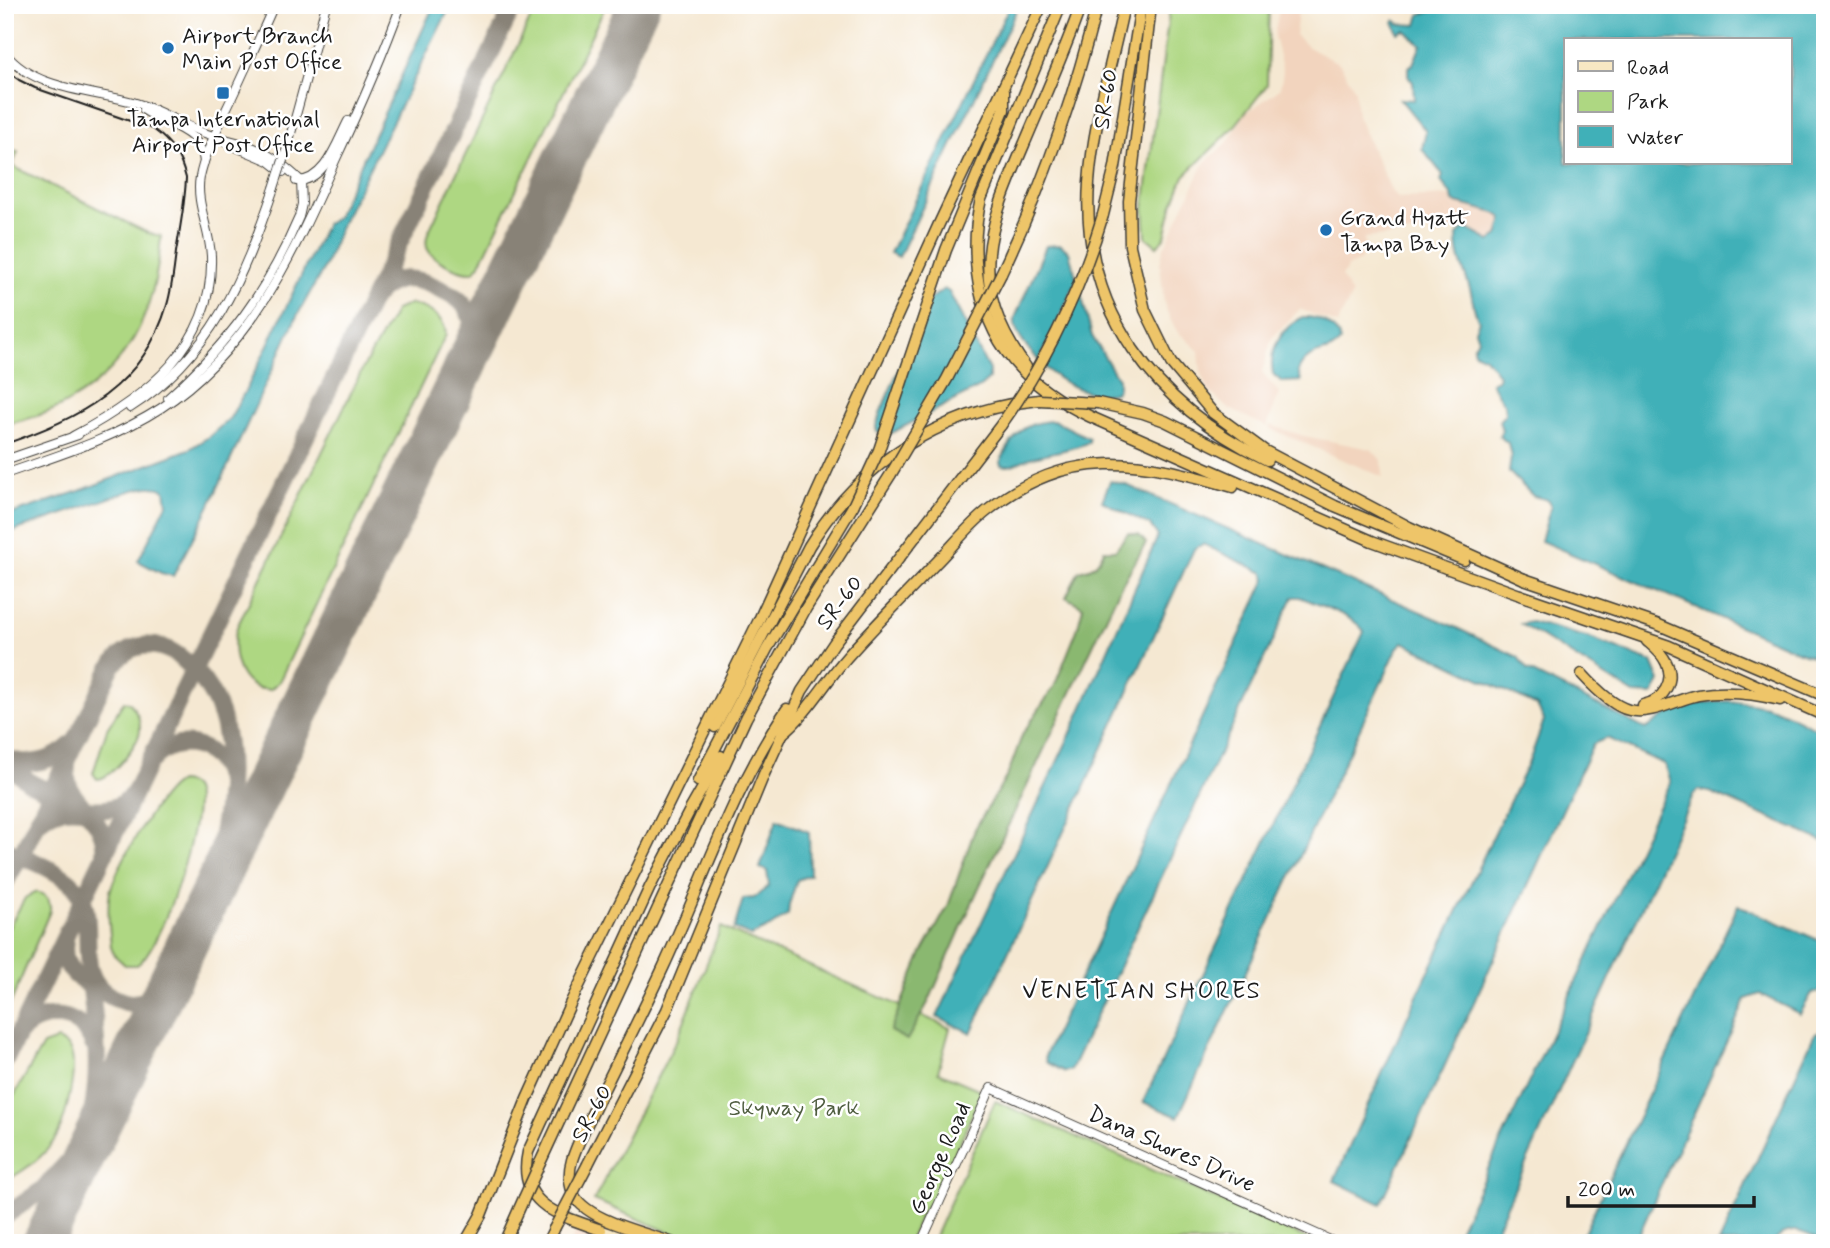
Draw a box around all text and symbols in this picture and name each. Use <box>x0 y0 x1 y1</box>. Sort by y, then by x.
place label: Airport Branch Main Post Office <box>182 22 342 78</box>
legend <box>1564 38 1792 164</box>
marker: Airport Branch Main Post Office <box>160 40 176 56</box>
text: Road <box>1627 54 1669 82</box>
street label: SR-60 <box>1087 67 1127 132</box>
marker: Tampa International Airport Post Office <box>215 85 231 101</box>
text: Park <box>1627 88 1669 116</box>
place label: Tampa International Airport Post Office <box>126 105 320 161</box>
text: Water <box>1627 124 1683 152</box>
place label: Grand Hyatt Tampa Bay <box>1340 204 1470 260</box>
marker: Grand Hyatt Tampa Bay <box>1318 222 1334 238</box>
street label: SR-60 <box>810 570 871 637</box>
district label: VENETIAN SHORES <box>1022 976 1262 1007</box>
street label: SR-60 <box>565 1080 620 1148</box>
park label: Skyway Park <box>729 1094 860 1124</box>
street label: George Road <box>903 1098 981 1220</box>
street label: Dana Shores Drive <box>1083 1100 1259 1200</box>
scale bar <box>1568 1164 1753 1208</box>
text: 200 m <box>1578 1176 1635 1204</box>

